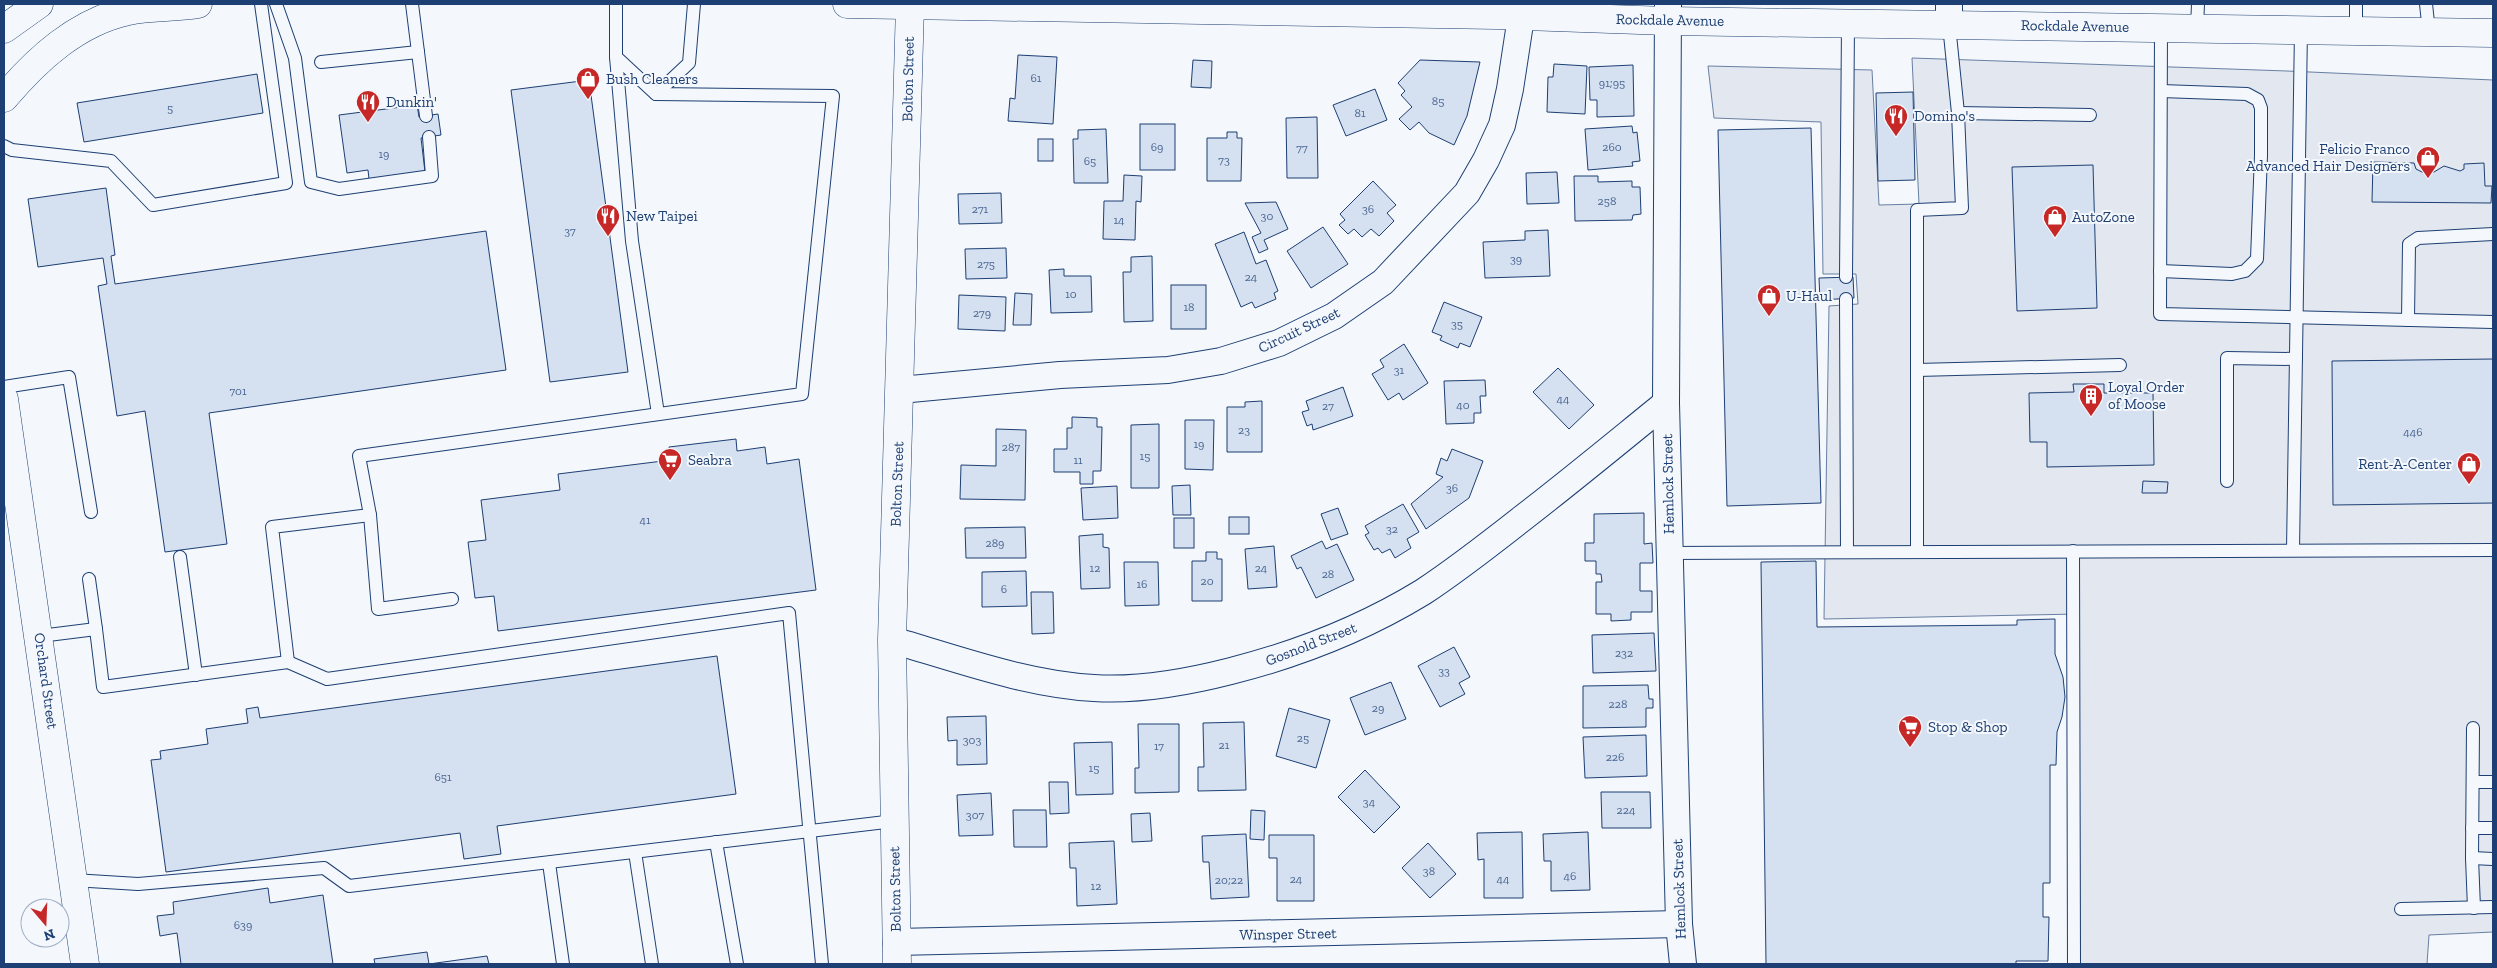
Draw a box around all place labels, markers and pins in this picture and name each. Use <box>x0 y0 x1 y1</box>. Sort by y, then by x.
shop icon: Bush Cleaners <box>575 66 601 100</box>
place label: Bush Cleaners <box>606 70 698 88</box>
restaurant icon: Dunkin' <box>355 89 381 123</box>
place label: Dunkin' <box>386 93 437 111</box>
restaurant icon: Domino's <box>1883 103 1909 137</box>
place label: Domino's <box>1914 107 1975 125</box>
place label: Felicio Franco Advanced Hair Designers <box>2246 140 2410 175</box>
shop icon: Felicio Franco Advanced Hair Designers <box>2415 145 2441 179</box>
restaurant icon: New Taipei <box>595 203 621 237</box>
shop icon: AutoZone <box>2042 204 2068 238</box>
place label: New Taipei <box>626 207 698 225</box>
place label: AutoZone <box>2072 208 2135 226</box>
shop icon: U-Haul <box>1756 283 1782 317</box>
place label: U-Haul <box>1786 287 1832 305</box>
place label: Loyal Order of Moose <box>2108 378 2185 413</box>
building icon: Loyal Order of Moose <box>2078 383 2104 417</box>
supermarket icon: Seabra <box>657 447 683 481</box>
place label: Seabra <box>688 451 732 469</box>
shop icon: Rent-A-Center <box>2456 451 2482 485</box>
place label: Rent-A-Center <box>2358 455 2452 473</box>
supermarket icon: Stop & Shop <box>1897 714 1923 748</box>
place label: Stop & Shop <box>1928 718 2008 736</box>

